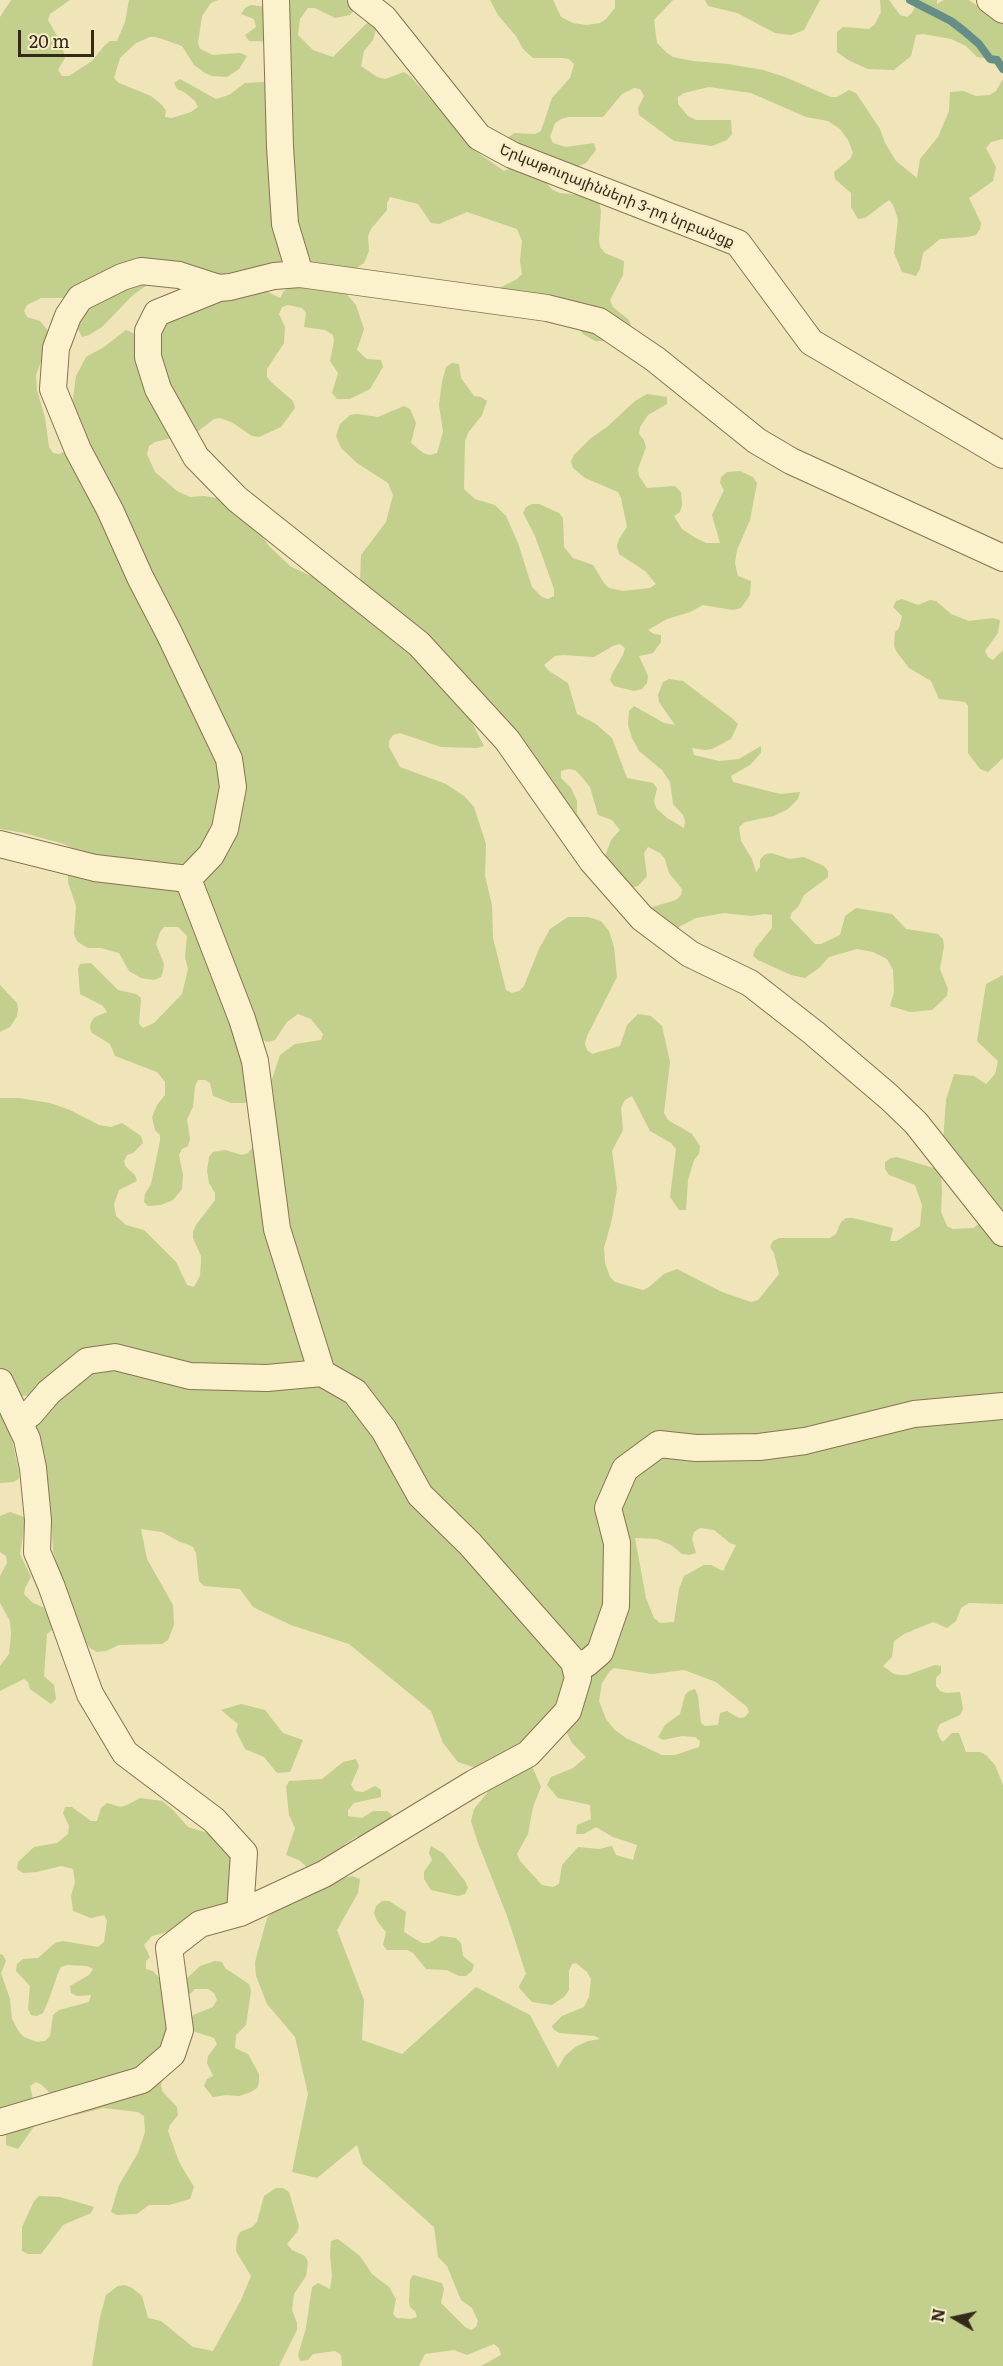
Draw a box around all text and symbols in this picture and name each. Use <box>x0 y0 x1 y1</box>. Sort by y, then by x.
scale bar <box>21 18 98 56</box>
text: 20 m <box>29 27 70 54</box>
street label: Երկաթուղայինների 3-րդ նրբանցք <box>497 140 737 252</box>
north arrow <box>925 2288 985 2348</box>
text: N <box>924 2307 950 2324</box>

